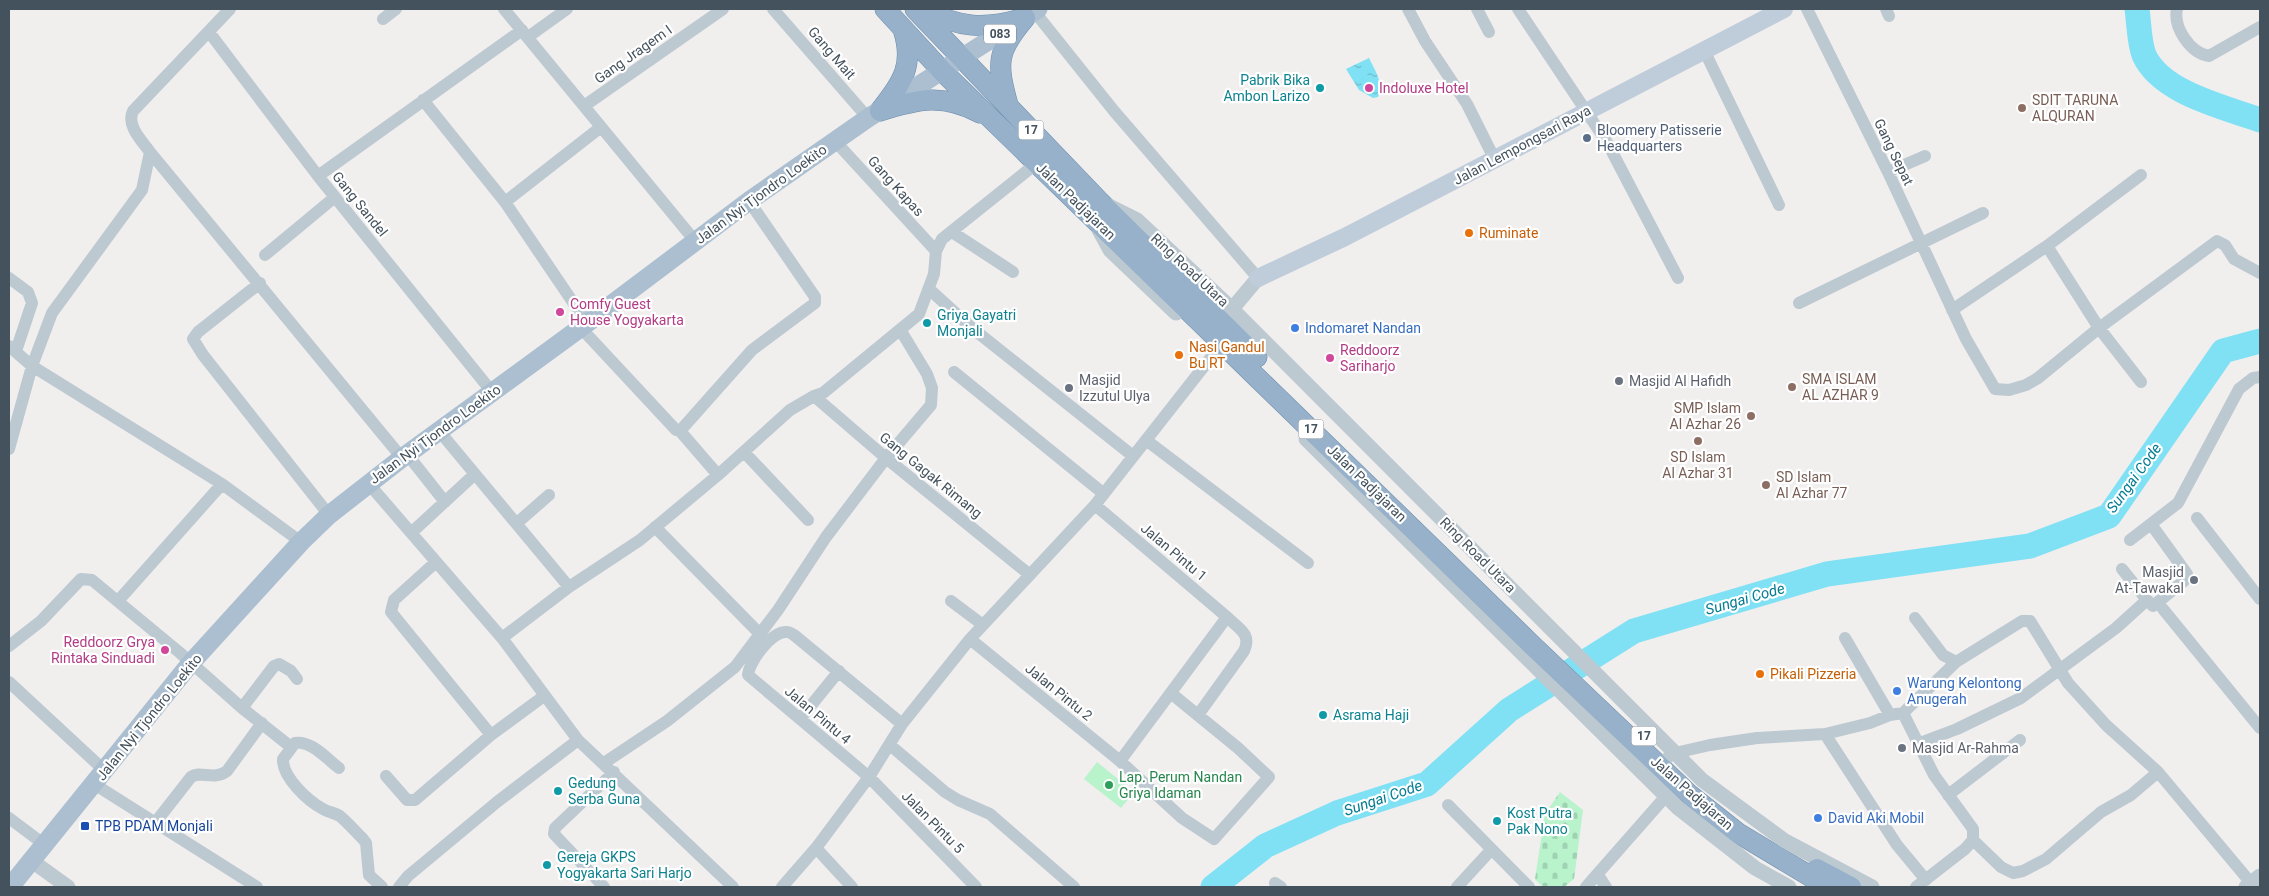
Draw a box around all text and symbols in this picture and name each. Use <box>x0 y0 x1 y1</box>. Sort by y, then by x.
street label: Gang Jragem I <box>591 21 675 87</box>
street label: Gang Mait <box>805 24 859 83</box>
road number: 083 <box>984 24 1016 44</box>
place label: Pabrik Bika Ambon Larizo <box>1223 72 1310 104</box>
place label: Indoluxe Hotel <box>1379 80 1469 96</box>
marker: Pabrik Bika Ambon Larizo <box>1314 82 1326 94</box>
marker: Indoluxe Hotel <box>1363 82 1375 94</box>
place label: SDIT TARUNA ALQURAN <box>2032 92 2118 124</box>
street label: Jalan Lempongsari Raya <box>1451 102 1593 188</box>
marker: SDIT TARUNA ALQURAN <box>2016 102 2028 114</box>
street label: Gang Sepat <box>1871 116 1917 188</box>
road number: 17 <box>1018 120 1044 140</box>
place label: Bloomery Patisserie Headquarters <box>1597 122 1722 154</box>
marker: Bloomery Patisserie Headquarters <box>1581 132 1593 144</box>
street label: Jalan Nyi Tjondro Loekito <box>692 141 830 247</box>
street label: Gang Kapas <box>865 153 927 219</box>
street label: Jalan Padjajaran <box>1033 159 1119 243</box>
street label: Gang Sandel <box>329 168 391 240</box>
place label: Ruminate <box>1479 225 1538 241</box>
marker: Ruminate <box>1463 227 1475 239</box>
street label: Ring Road Utara <box>1148 230 1232 310</box>
place label: Comfy Guest House Yogyakarta <box>570 296 684 328</box>
marker: Comfy Guest House Yogyakarta <box>554 306 566 318</box>
place label: Griya Gayatri Monjali <box>937 307 1016 339</box>
marker: Griya Gayatri Monjali <box>921 317 933 329</box>
place label: Indomaret Nandan <box>1305 320 1421 336</box>
marker: Indomaret Nandan <box>1289 322 1301 334</box>
place label: Nasi Gandul Bu RT <box>1189 339 1265 371</box>
place label: Reddoorz Sariharjo <box>1340 342 1400 374</box>
marker: Nasi Gandul Bu RT <box>1173 349 1185 361</box>
marker: Reddoorz Sariharjo <box>1324 352 1336 364</box>
place label: SMA ISLAM AL AZHAR 9 <box>1802 371 1879 403</box>
place label: Masjid Izzutul Ulya <box>1079 372 1150 404</box>
place label: Masjid Al Hafidh <box>1629 373 1731 389</box>
marker: Masjid Al Hafidh <box>1613 375 1625 387</box>
street label: Jalan Nyi Tjondro Loekito <box>366 381 504 487</box>
marker: SMA ISLAM AL AZHAR 9 <box>1786 381 1798 393</box>
marker: Masjid Izzutul Ulya <box>1063 382 1075 394</box>
place label: SMP Islam Al Azhar 26 <box>1670 400 1741 432</box>
marker: SMP Islam Al Azhar 26 <box>1745 410 1757 422</box>
road number: 17 <box>1298 419 1324 438</box>
street label: Gang Gagak Rimang <box>877 429 985 521</box>
marker: SD Islam Al Azhar 31 <box>1692 435 1704 447</box>
water label: Sungai Code <box>2103 439 2165 516</box>
street label: Jalan Padjajaran <box>1324 441 1410 525</box>
place label: SD Islam Al Azhar 31 <box>1662 449 1734 481</box>
place label: SD Islam Al Azhar 77 <box>1776 469 1848 501</box>
marker: SD Islam Al Azhar 77 <box>1760 479 1772 491</box>
street label: Ring Road Utara <box>1437 514 1519 596</box>
street label: Jalan Pintu 1 <box>1138 520 1210 584</box>
place label: Masjid At-Tawakal <box>2115 564 2184 596</box>
marker: Masjid At-Tawakal <box>2188 574 2200 586</box>
water label: Sungai Code <box>1703 579 1787 619</box>
place label: Reddoorz Grya Rintaka Sinduadi <box>51 634 155 666</box>
marker: Reddoorz Grya Rintaka Sinduadi <box>159 644 171 656</box>
street label: Jalan Nyi Tjondro Loekito <box>93 651 205 783</box>
street label: Jalan Pintu 2 <box>1022 660 1096 724</box>
place label: Pikali Pizzeria <box>1770 666 1856 682</box>
marker: Pikali Pizzeria <box>1754 668 1766 680</box>
place label: Warung Kelontong Anugerah <box>1907 675 2022 707</box>
street label: Jalan Pintu 4 <box>782 683 854 747</box>
marker: Warung Kelontong Anugerah <box>1891 685 1903 697</box>
place label: Asrama Haji <box>1333 707 1409 723</box>
marker: Asrama Haji <box>1317 709 1329 721</box>
road number: 17 <box>1632 726 1656 746</box>
place label: Masjid Ar-Rahma <box>1912 740 2019 756</box>
marker: Masjid Ar-Rahma <box>1896 742 1908 754</box>
street label: Jalan Padjajaran <box>1648 753 1736 833</box>
place label: Lap. Perum Nandan Griya Idaman <box>1119 769 1242 801</box>
place label: Gedung Serba Guna <box>568 775 640 807</box>
water label: Sungai Code <box>1341 776 1425 820</box>
marker: Lap. Perum Nandan Griya Idaman <box>1103 779 1115 791</box>
marker: Gedung Serba Guna <box>552 785 564 797</box>
street label: Jalan Pintu 5 <box>899 788 967 856</box>
place label: Kost Putra Pak Nono <box>1507 805 1572 837</box>
place label: David Aki Mobil <box>1828 810 1924 826</box>
marker: David Aki Mobil <box>1812 812 1824 824</box>
marker: Kost Putra Pak Nono <box>1491 815 1503 827</box>
place label: TPB PDAM Monjali <box>95 818 213 834</box>
marker: TPB PDAM Monjali <box>79 820 91 832</box>
place label: Gereja GKPS Yogyakarta Sari Harjo <box>557 849 692 881</box>
marker: Gereja GKPS Yogyakarta Sari Harjo <box>541 859 553 871</box>

